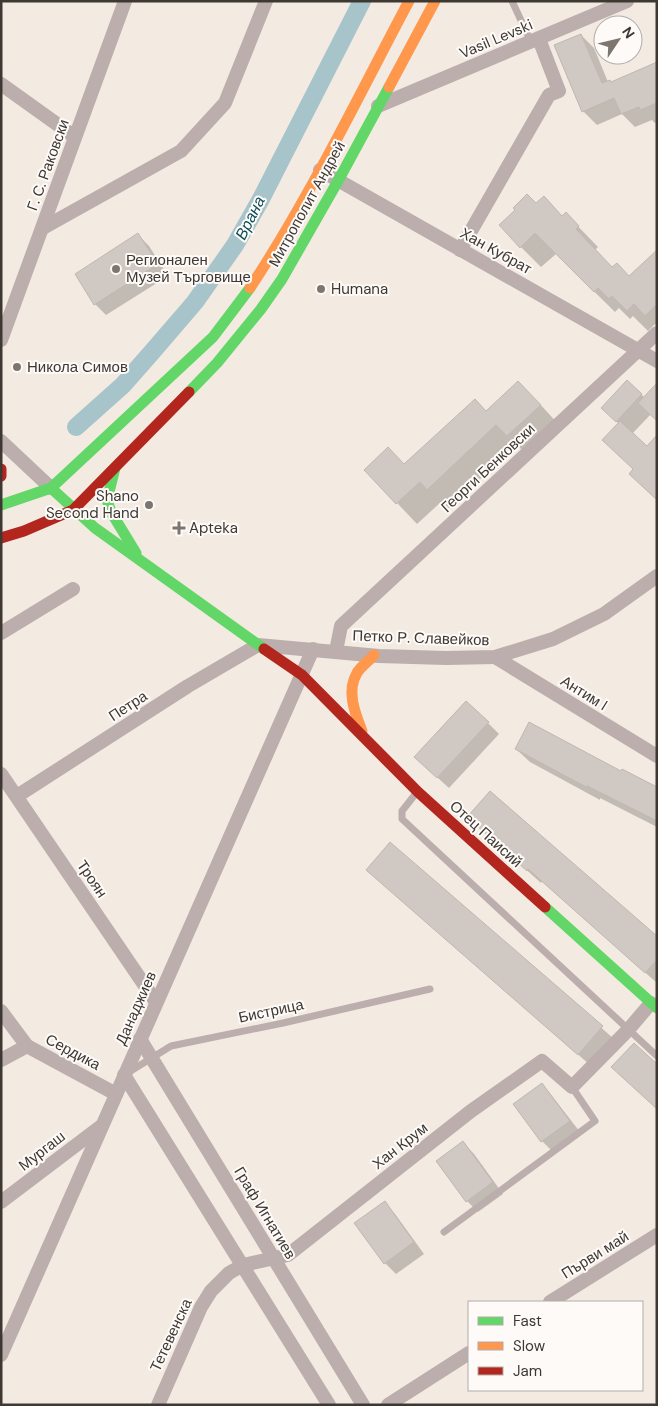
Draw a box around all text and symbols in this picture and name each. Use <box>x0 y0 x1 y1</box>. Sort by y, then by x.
street label: Vasil Levski <box>456 15 536 63</box>
north arrow <box>593 15 643 65</box>
text: N <box>618 23 639 42</box>
street label: Г. С. Раковски <box>22 116 74 214</box>
street label: Митрополит Андрей <box>264 138 350 270</box>
water label: Врана <box>230 193 270 243</box>
street label: Хан Кубрат <box>457 223 535 279</box>
place label: Регионален Музей Търговище <box>126 250 251 287</box>
marker: Регионален Музей Търговище <box>110 263 122 275</box>
place label: Humana <box>331 279 388 299</box>
marker: Humana <box>315 283 327 295</box>
place label: Никола Симов <box>27 357 128 377</box>
marker: Никола Симов <box>11 361 23 373</box>
street label: Георги Бенковски <box>437 419 539 517</box>
place label: Shano Second Hand <box>46 486 139 523</box>
marker: Shano Second Hand <box>143 499 155 511</box>
place label: Apteka <box>189 518 238 538</box>
marker: Apteka <box>173 522 185 534</box>
street label: Петко Р. Славейков <box>352 626 490 650</box>
street label: Антим I <box>557 671 611 715</box>
street label: Петра <box>105 686 152 726</box>
street label: Отец Паисий <box>445 796 527 872</box>
street label: Троян <box>72 856 112 902</box>
street label: Данаджиев <box>111 968 161 1048</box>
street label: Бистрица <box>237 994 306 1028</box>
street label: Сердика <box>42 1029 105 1075</box>
street label: Хан Крум <box>368 1118 432 1174</box>
street label: Мургаш <box>15 1127 69 1175</box>
street label: Граф Игнатиев <box>230 1163 300 1263</box>
street label: Първи май <box>558 1226 632 1284</box>
street label: Тетевенска <box>145 1295 197 1375</box>
legend <box>468 1301 643 1391</box>
text: Fast <box>513 1311 542 1331</box>
text: Slow <box>513 1336 546 1356</box>
text: Jam <box>513 1361 542 1381</box>

